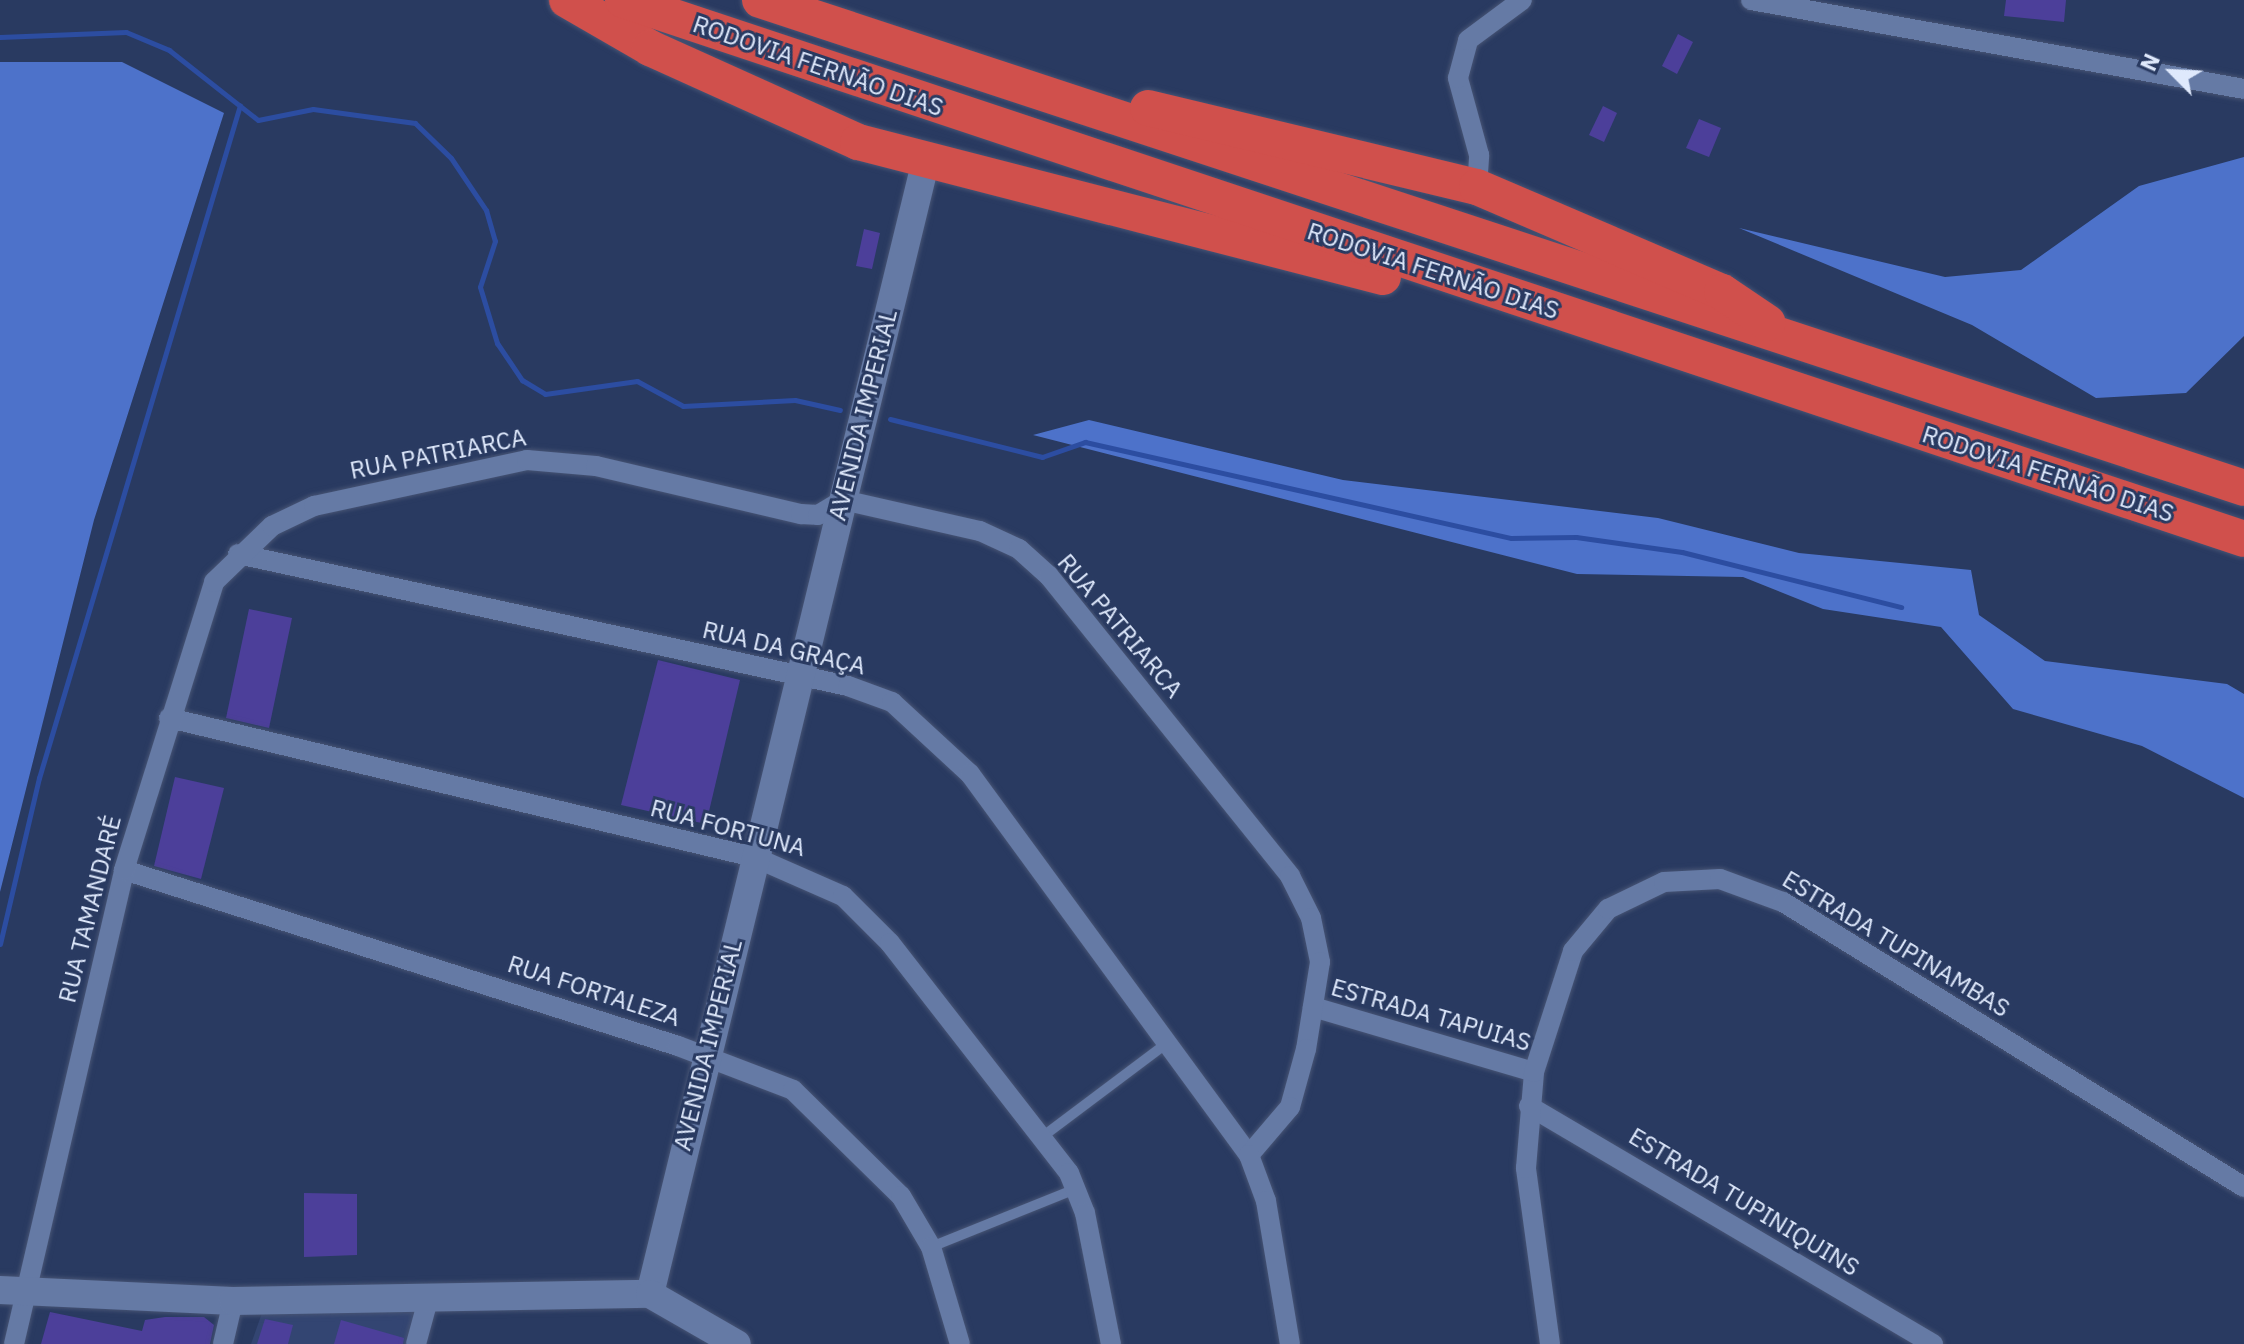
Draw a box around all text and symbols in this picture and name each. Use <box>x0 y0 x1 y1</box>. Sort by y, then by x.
street label: RODOVIA FERNÃO DIAS <box>689 10 947 122</box>
north arrow <box>2132 32 2212 112</box>
text: N <box>2133 49 2166 75</box>
street label: RODOVIA FERNÃO DIAS <box>1304 217 1562 325</box>
street label: AVENIDA IMPERIAL <box>823 307 903 523</box>
street label: RODOVIA FERNÃO DIAS <box>1919 420 2177 528</box>
street label: RUA PATRIARCA <box>347 423 529 485</box>
street label: RUA PATRIARCA <box>1051 548 1189 704</box>
street label: RUA DA GRAÇA <box>700 615 868 681</box>
street label: RUA FORTUNA <box>647 793 809 863</box>
street label: RUA TAMANDARÉ <box>53 812 127 1006</box>
street label: ESTRADA TUPINAMBAS <box>1777 865 2015 1023</box>
street label: AVENIDA IMPERIAL <box>668 937 748 1153</box>
street label: RUA FORTALEZA <box>504 950 684 1032</box>
street label: ESTRADA TAPUIAS <box>1328 973 1534 1057</box>
street label: ESTRADA TUPINIQUINS <box>1624 1122 1864 1282</box>

